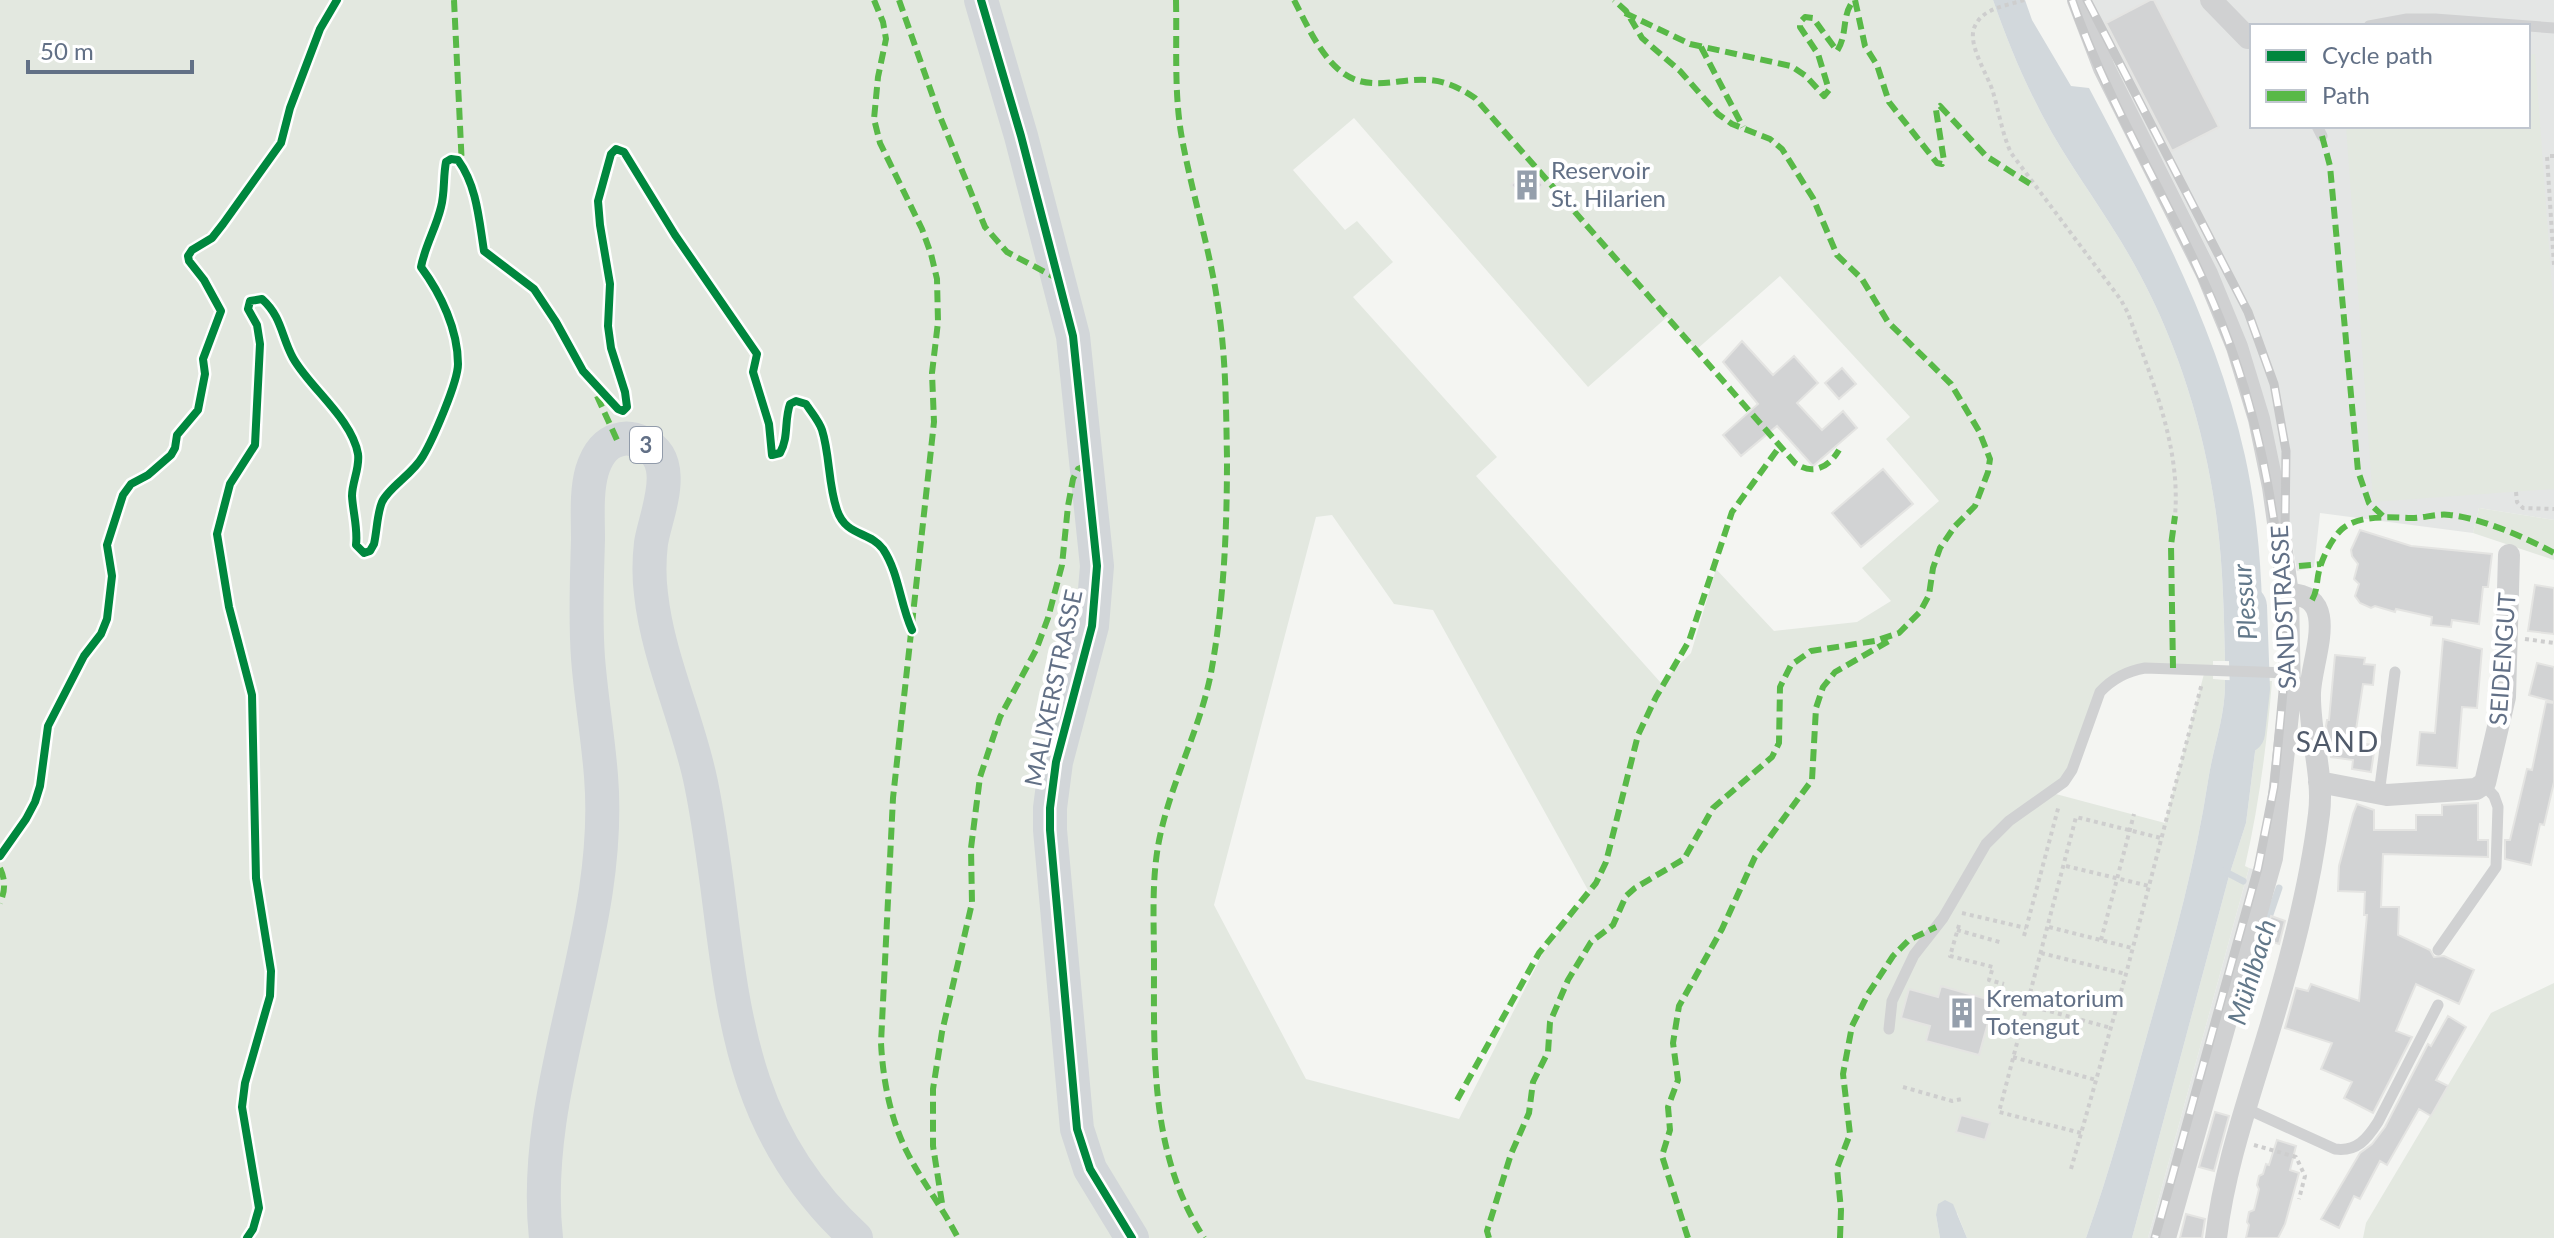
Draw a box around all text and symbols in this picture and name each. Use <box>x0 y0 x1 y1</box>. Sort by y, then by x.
scale bar <box>28 24 192 74</box>
legend <box>2250 24 2530 128</box>
text: 50 m <box>40 36 94 65</box>
text: Cycle path <box>2322 40 2433 69</box>
text: Path <box>2322 80 2370 109</box>
place label: Reservoir St. Hilarien <box>1551 155 1666 212</box>
building icon: Reservoir St. Hilarien <box>1510 168 1544 202</box>
road number: 3 <box>630 427 662 463</box>
street label: SANDSTRASSE <box>2264 524 2301 690</box>
water label: Plessur <box>2225 562 2263 641</box>
street label: MALIXERSTRASSE <box>1018 587 1088 789</box>
street label: SEIDENGUT <box>2482 591 2521 726</box>
district label: SAND <box>2296 724 2380 758</box>
water label: Mühlbach <box>2220 915 2282 1028</box>
place label: Krematorium Totengut <box>1986 983 2124 1040</box>
building icon: Krematorium Totengut <box>1945 996 1979 1030</box>

